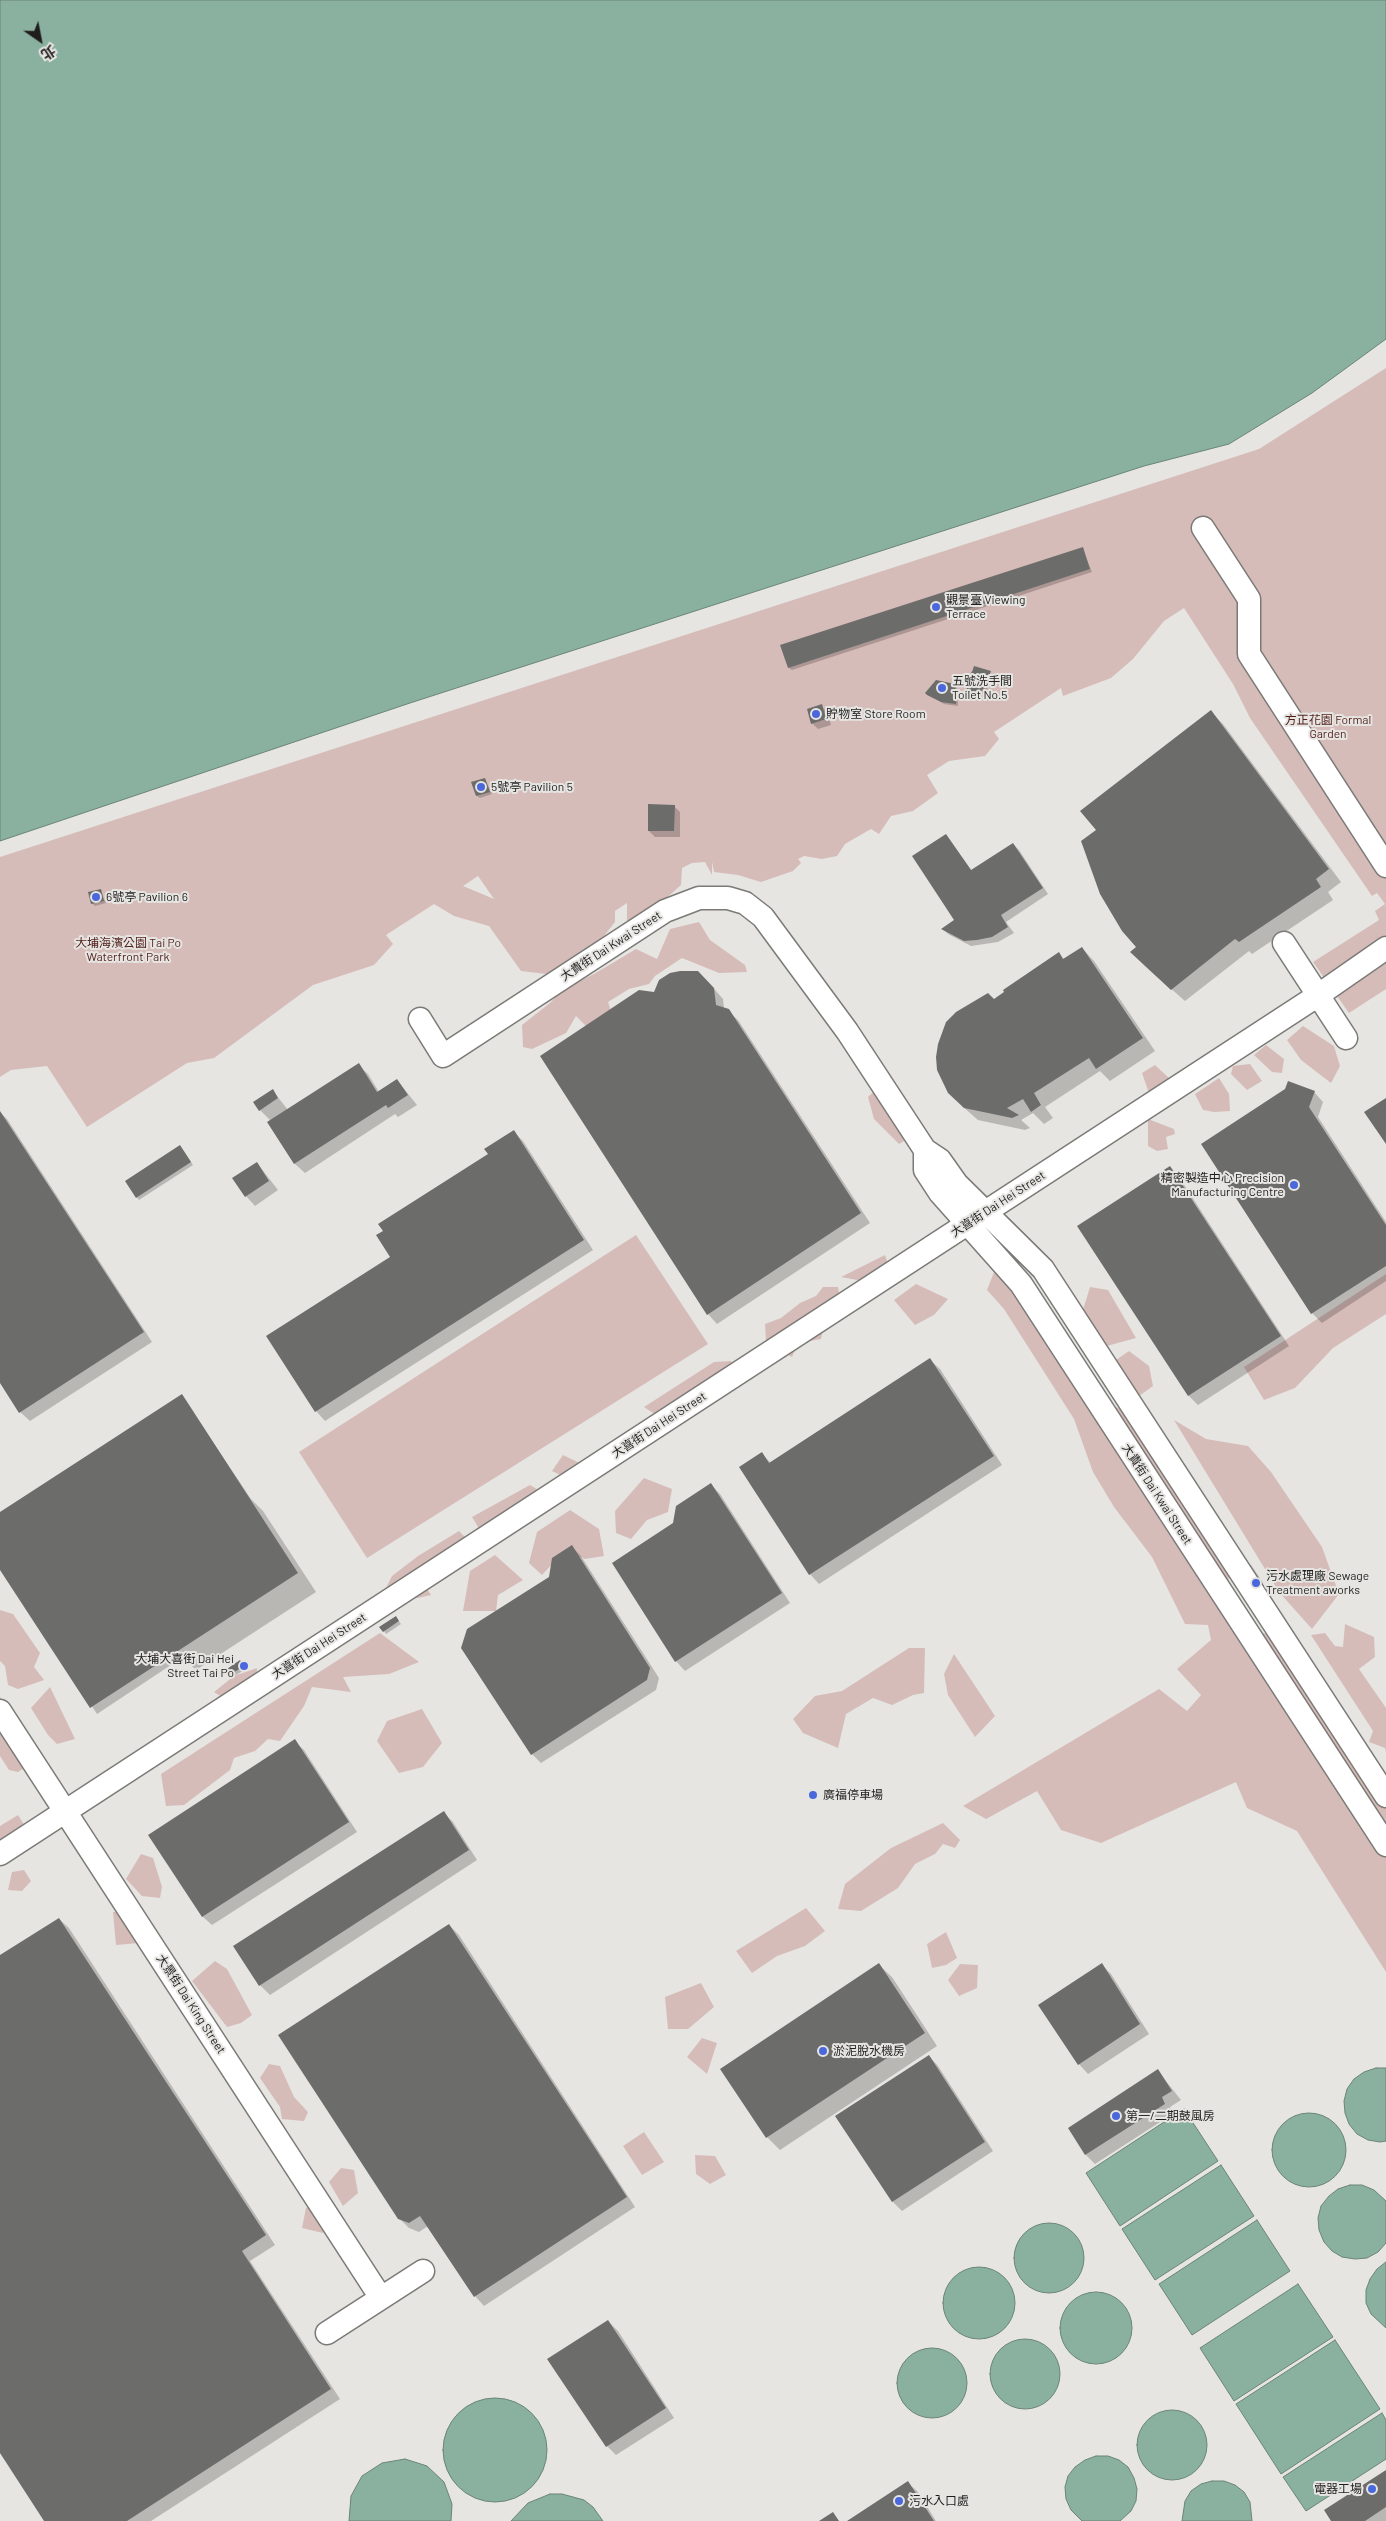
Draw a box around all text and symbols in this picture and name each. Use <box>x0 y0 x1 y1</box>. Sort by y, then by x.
north arrow <box>15 15 65 65</box>
text: 北 <box>38 42 59 64</box>
place label: 觀景臺 Viewing Terrace <box>946 593 1025 621</box>
marker: 觀景臺 Viewing Terrace <box>930 601 942 613</box>
place label: 五號洗手間 Toilet No.5 <box>952 674 1012 702</box>
marker: 五號洗手間 Toilet No.5 <box>936 682 948 694</box>
place label: 貯物室 Store Room <box>826 707 926 721</box>
marker: 貯物室 Store Room <box>810 708 822 720</box>
park label: 方正花園 Formal Garden <box>1285 713 1371 741</box>
place label: 5號亭 Pavilion 5 <box>491 780 573 794</box>
marker: 5號亭 Pavilion 5 <box>475 781 487 793</box>
place label: 6號亭 Pavilion 6 <box>106 890 188 904</box>
marker: 6號亭 Pavilion 6 <box>90 891 102 903</box>
street label: 大貴街 Dai Kwai Street <box>558 908 664 984</box>
park label: 大埔海濱公園 Tai Po Waterfront Park <box>75 936 181 964</box>
street label: 大喜街 Dai Hei Street <box>948 1168 1048 1240</box>
place label: 精密製造中心 Precision Manufacturing Centre <box>1161 1171 1284 1199</box>
marker: 精密製造中心 Precision Manufacturing Centre <box>1288 1179 1300 1191</box>
street label: 大喜街 Dai Hei Street <box>609 1389 709 1461</box>
street label: 大貴街 Dai Kwai Street <box>1119 1441 1195 1547</box>
place label: 污水處理廠 Sewage Treatment aworks <box>1266 1569 1369 1597</box>
marker: 污水處理廠 Sewage Treatment aworks <box>1250 1577 1262 1589</box>
street label: 大喜街 Dai Hei Street <box>269 1610 369 1682</box>
place label: 大埔大喜街 Dai Hei Street Tai Po <box>135 1652 234 1680</box>
marker: 大埔大喜街 Dai Hei Street Tai Po <box>238 1660 250 1672</box>
place label: 廣福停車場 <box>823 1788 883 1802</box>
marker: 廣福停車場 <box>807 1789 819 1801</box>
street label: 大景街 Dai King Street <box>153 1952 229 2056</box>
place label: 淤泥脫水機房 <box>833 2044 905 2058</box>
marker: 淤泥脫水機房 <box>817 2045 829 2057</box>
place label: 第一/二期鼓風房 <box>1126 2109 1215 2123</box>
marker: 第一/二期鼓風房 <box>1110 2110 1122 2122</box>
place label: 電器工場 <box>1314 2482 1362 2496</box>
marker: 電器工場 <box>1366 2483 1378 2495</box>
place label: 污水入口處 <box>909 2494 969 2508</box>
marker: 污水入口處 <box>893 2495 905 2507</box>

